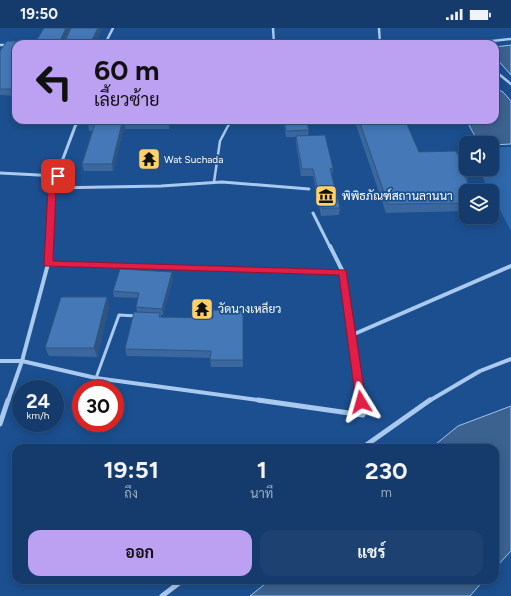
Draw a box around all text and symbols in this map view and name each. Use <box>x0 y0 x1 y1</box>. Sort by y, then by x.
text: 19:50 <box>20 5 58 23</box>
text: 60 m <box>94 53 159 87</box>
icon: left <box>28 56 80 108</box>
text: เลี้ยวซ้าย <box>94 89 160 111</box>
map controls <box>459 136 499 224</box>
button: sound <box>459 136 499 176</box>
temple icon: Wat Suchada <box>136 146 162 172</box>
place label: Wat Suchada <box>164 153 223 166</box>
pin <box>41 159 75 193</box>
icon: arrive <box>47 165 69 187</box>
museum icon: พิพิธภัณฑ์สถานลานนา <box>313 183 339 209</box>
button: layers <box>459 184 499 224</box>
place label: พิพิธภัณฑ์สถานลานนา <box>342 188 453 203</box>
temple icon: วัดนางเหลียว <box>189 296 215 322</box>
place label: วัดนางเหลียว <box>218 301 281 316</box>
speed limit sign: 30 <box>72 380 124 432</box>
position arrow <box>340 381 382 423</box>
text: 24 <box>26 389 50 413</box>
text: km/h <box>27 409 49 422</box>
text: 19:51 <box>103 455 159 484</box>
text: 1 <box>257 455 267 484</box>
text: 230 <box>365 456 408 485</box>
text: m <box>381 485 392 500</box>
text: ถึง <box>124 486 138 501</box>
text: นาที <box>250 486 273 501</box>
button: ออก <box>28 530 252 576</box>
button: แชร์ <box>260 530 483 576</box>

